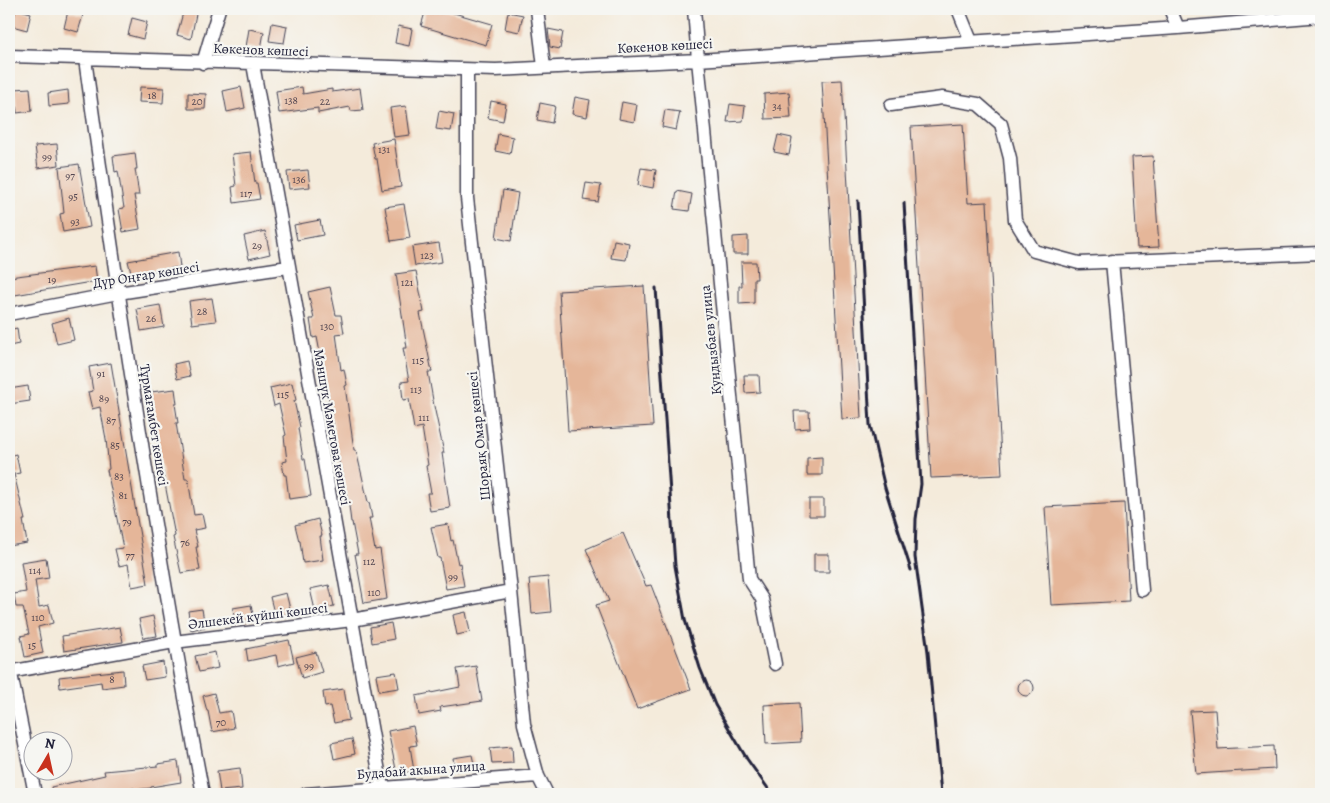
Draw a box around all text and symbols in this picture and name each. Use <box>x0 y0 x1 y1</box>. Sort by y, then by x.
street label: Көкенов көшесі <box>617 34 713 58</box>
street label: Көкенов көшесі <box>213 39 309 61</box>
house number: 18 <box>147 88 157 103</box>
house number: 138 <box>284 93 298 108</box>
house number: 20 <box>191 94 203 109</box>
house number: 22 <box>320 94 330 109</box>
house number: 34 <box>772 99 782 114</box>
house number: 131 <box>378 142 390 157</box>
house number: 99 <box>42 149 52 164</box>
house number: 97 <box>65 168 75 183</box>
house number: 136 <box>292 172 306 187</box>
house number: 117 <box>240 186 252 201</box>
house number: 95 <box>68 189 78 204</box>
house number: 93 <box>70 214 80 229</box>
house number: 29 <box>252 238 262 253</box>
house number: 123 <box>420 248 434 263</box>
street label: Дүр Оңғар көшесі <box>91 257 201 293</box>
house number: 19 <box>48 272 56 287</box>
house number: 121 <box>401 275 414 290</box>
street label: Кундызбаев улица <box>696 283 726 396</box>
house number: 28 <box>197 304 207 319</box>
house number: 26 <box>146 311 156 326</box>
house number: 130 <box>320 319 334 334</box>
street label: Мәншүк Мәметова көшесі <box>309 347 355 507</box>
house number: 115 <box>412 353 424 368</box>
street label: Тұрмағамбет көшесі <box>135 363 173 487</box>
house number: 91 <box>97 366 106 381</box>
street label: Шораяқ Омар көшесі <box>463 370 495 502</box>
house number: 113 <box>410 382 422 397</box>
house number: 115 <box>277 387 289 402</box>
house number: 89 <box>99 391 109 406</box>
house number: 111 <box>418 410 430 425</box>
house number: 87 <box>106 413 116 428</box>
house number: 85 <box>110 438 120 453</box>
house number: 83 <box>114 469 124 484</box>
house number: 81 <box>118 488 128 503</box>
house number: 79 <box>122 514 132 529</box>
house number: 76 <box>180 535 190 550</box>
house number: 77 <box>125 548 135 563</box>
house number: 112 <box>363 554 375 569</box>
house number: 114 <box>29 563 41 578</box>
house number: 99 <box>448 569 458 584</box>
house number: 110 <box>367 585 381 600</box>
street label: Әлшекей күйші көшесі <box>187 598 329 634</box>
house number: 110 <box>31 610 45 625</box>
house number: 15 <box>28 638 37 653</box>
house number: 99 <box>304 658 314 673</box>
house number: 8 <box>109 672 115 687</box>
house number: 70 <box>216 715 226 730</box>
north arrow <box>22 730 72 780</box>
text: N <box>43 733 56 754</box>
street label: Будабай акына улица <box>356 756 487 784</box>

